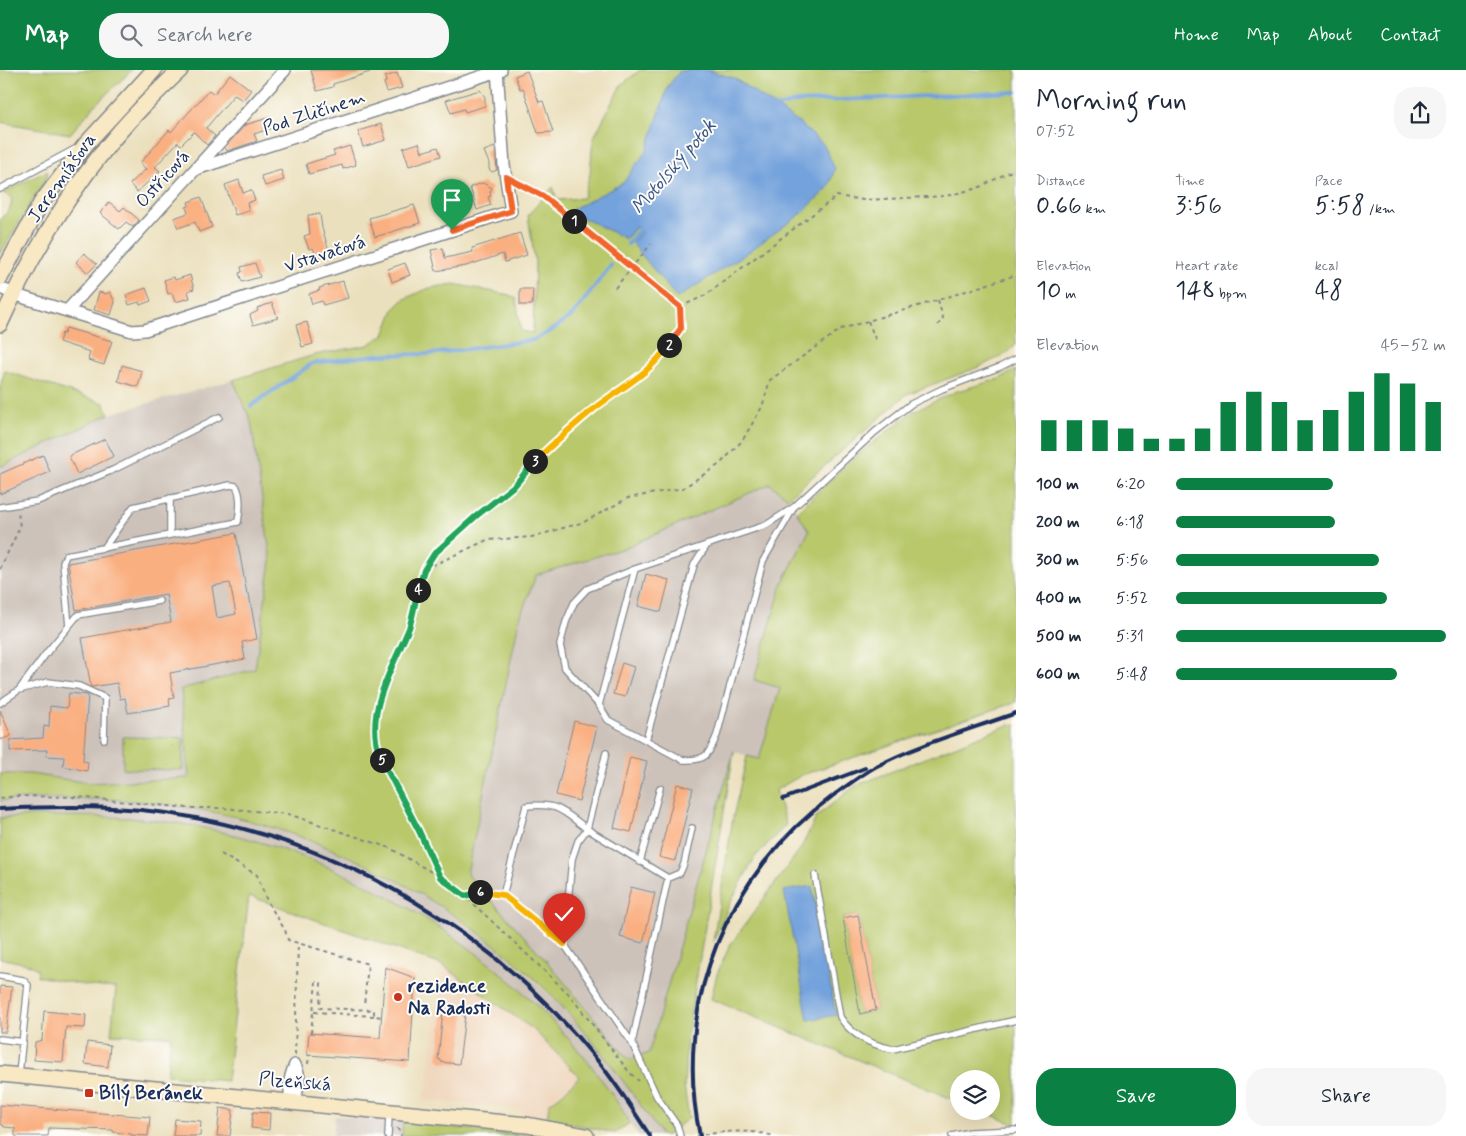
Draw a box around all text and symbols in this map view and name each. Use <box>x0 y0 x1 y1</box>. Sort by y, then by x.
search box <box>99 13 449 58</box>
text: Map <box>25 20 69 51</box>
icon: search <box>117 21 145 49</box>
text: Search here <box>157 23 253 48</box>
text: Home <box>1174 23 1219 47</box>
text: Map <box>1247 23 1280 47</box>
text: About <box>1308 23 1352 47</box>
text: Contact <box>1380 23 1441 47</box>
text: Morning run <box>1036 83 1187 120</box>
street label: Pod Zličínem <box>259 85 369 141</box>
button: share <box>1394 87 1446 139</box>
water label: Motolský potok <box>625 114 723 220</box>
text: 07:52 <box>1036 121 1075 142</box>
street label: Jeremiášova <box>22 128 102 228</box>
street label: Ostřicová <box>130 145 196 213</box>
text: Distance <box>1036 172 1085 190</box>
text: Time <box>1175 172 1205 190</box>
text: Pace <box>1315 172 1343 190</box>
pin <box>431 179 473 230</box>
icon: arrive <box>438 186 466 214</box>
text: 0.66 <box>1036 190 1082 223</box>
text: 3:56 <box>1175 190 1222 223</box>
text: 5:58 <box>1315 190 1365 223</box>
text: km <box>1082 200 1106 218</box>
text: /km <box>1365 200 1395 218</box>
pin: 1 <box>562 208 586 234</box>
text: 1 <box>571 212 578 230</box>
street label: Vstavačová <box>281 229 369 279</box>
text: Elevation <box>1036 257 1091 275</box>
text: Heart rate <box>1175 257 1238 275</box>
text: kcal <box>1315 257 1338 275</box>
text: 10 <box>1036 275 1061 308</box>
text: 148 <box>1175 275 1215 308</box>
text: 48 <box>1315 275 1343 308</box>
text: m <box>1061 285 1076 303</box>
text: bpm <box>1215 285 1247 303</box>
pin: 2 <box>656 332 682 358</box>
text: Elevation <box>1036 335 1099 356</box>
text: 45–52 m <box>1381 335 1446 356</box>
text: 2 <box>666 336 673 354</box>
pin: 3 <box>522 448 548 474</box>
text: 3 <box>532 452 539 470</box>
text: 100 m <box>1036 474 1079 495</box>
text: 6:20 <box>1116 474 1145 495</box>
text: 200 m <box>1036 512 1080 533</box>
text: 6:18 <box>1116 512 1144 533</box>
text: 300 m <box>1036 550 1079 571</box>
text: 5:56 <box>1116 550 1148 571</box>
pin: 4 <box>406 578 430 602</box>
text: 4 <box>414 581 423 599</box>
text: 400 m <box>1036 588 1081 609</box>
text: 5:52 <box>1116 588 1148 609</box>
text: 500 m <box>1036 626 1081 647</box>
text: 5:31 <box>1116 626 1144 647</box>
text: 600 m <box>1036 664 1080 685</box>
text: 5:48 <box>1116 664 1148 685</box>
pin: 5 <box>370 748 394 772</box>
text: 5 <box>378 751 387 769</box>
pin: 6 <box>468 880 492 904</box>
text: 6 <box>477 883 484 901</box>
pin <box>543 893 585 944</box>
icon: check <box>550 900 578 928</box>
place label: rezidence Na Radosti <box>408 974 490 1021</box>
marker: rezidence Na Radosti <box>392 991 404 1003</box>
street label: Plzeňská <box>258 1066 332 1098</box>
button: Save <box>1036 1068 1236 1126</box>
button: Share <box>1246 1068 1446 1126</box>
map controls <box>950 1070 1000 1120</box>
button: layers <box>950 1070 1000 1120</box>
place label: Bílý Beránek <box>99 1081 203 1107</box>
marker: Bílý Beránek <box>83 1087 95 1099</box>

